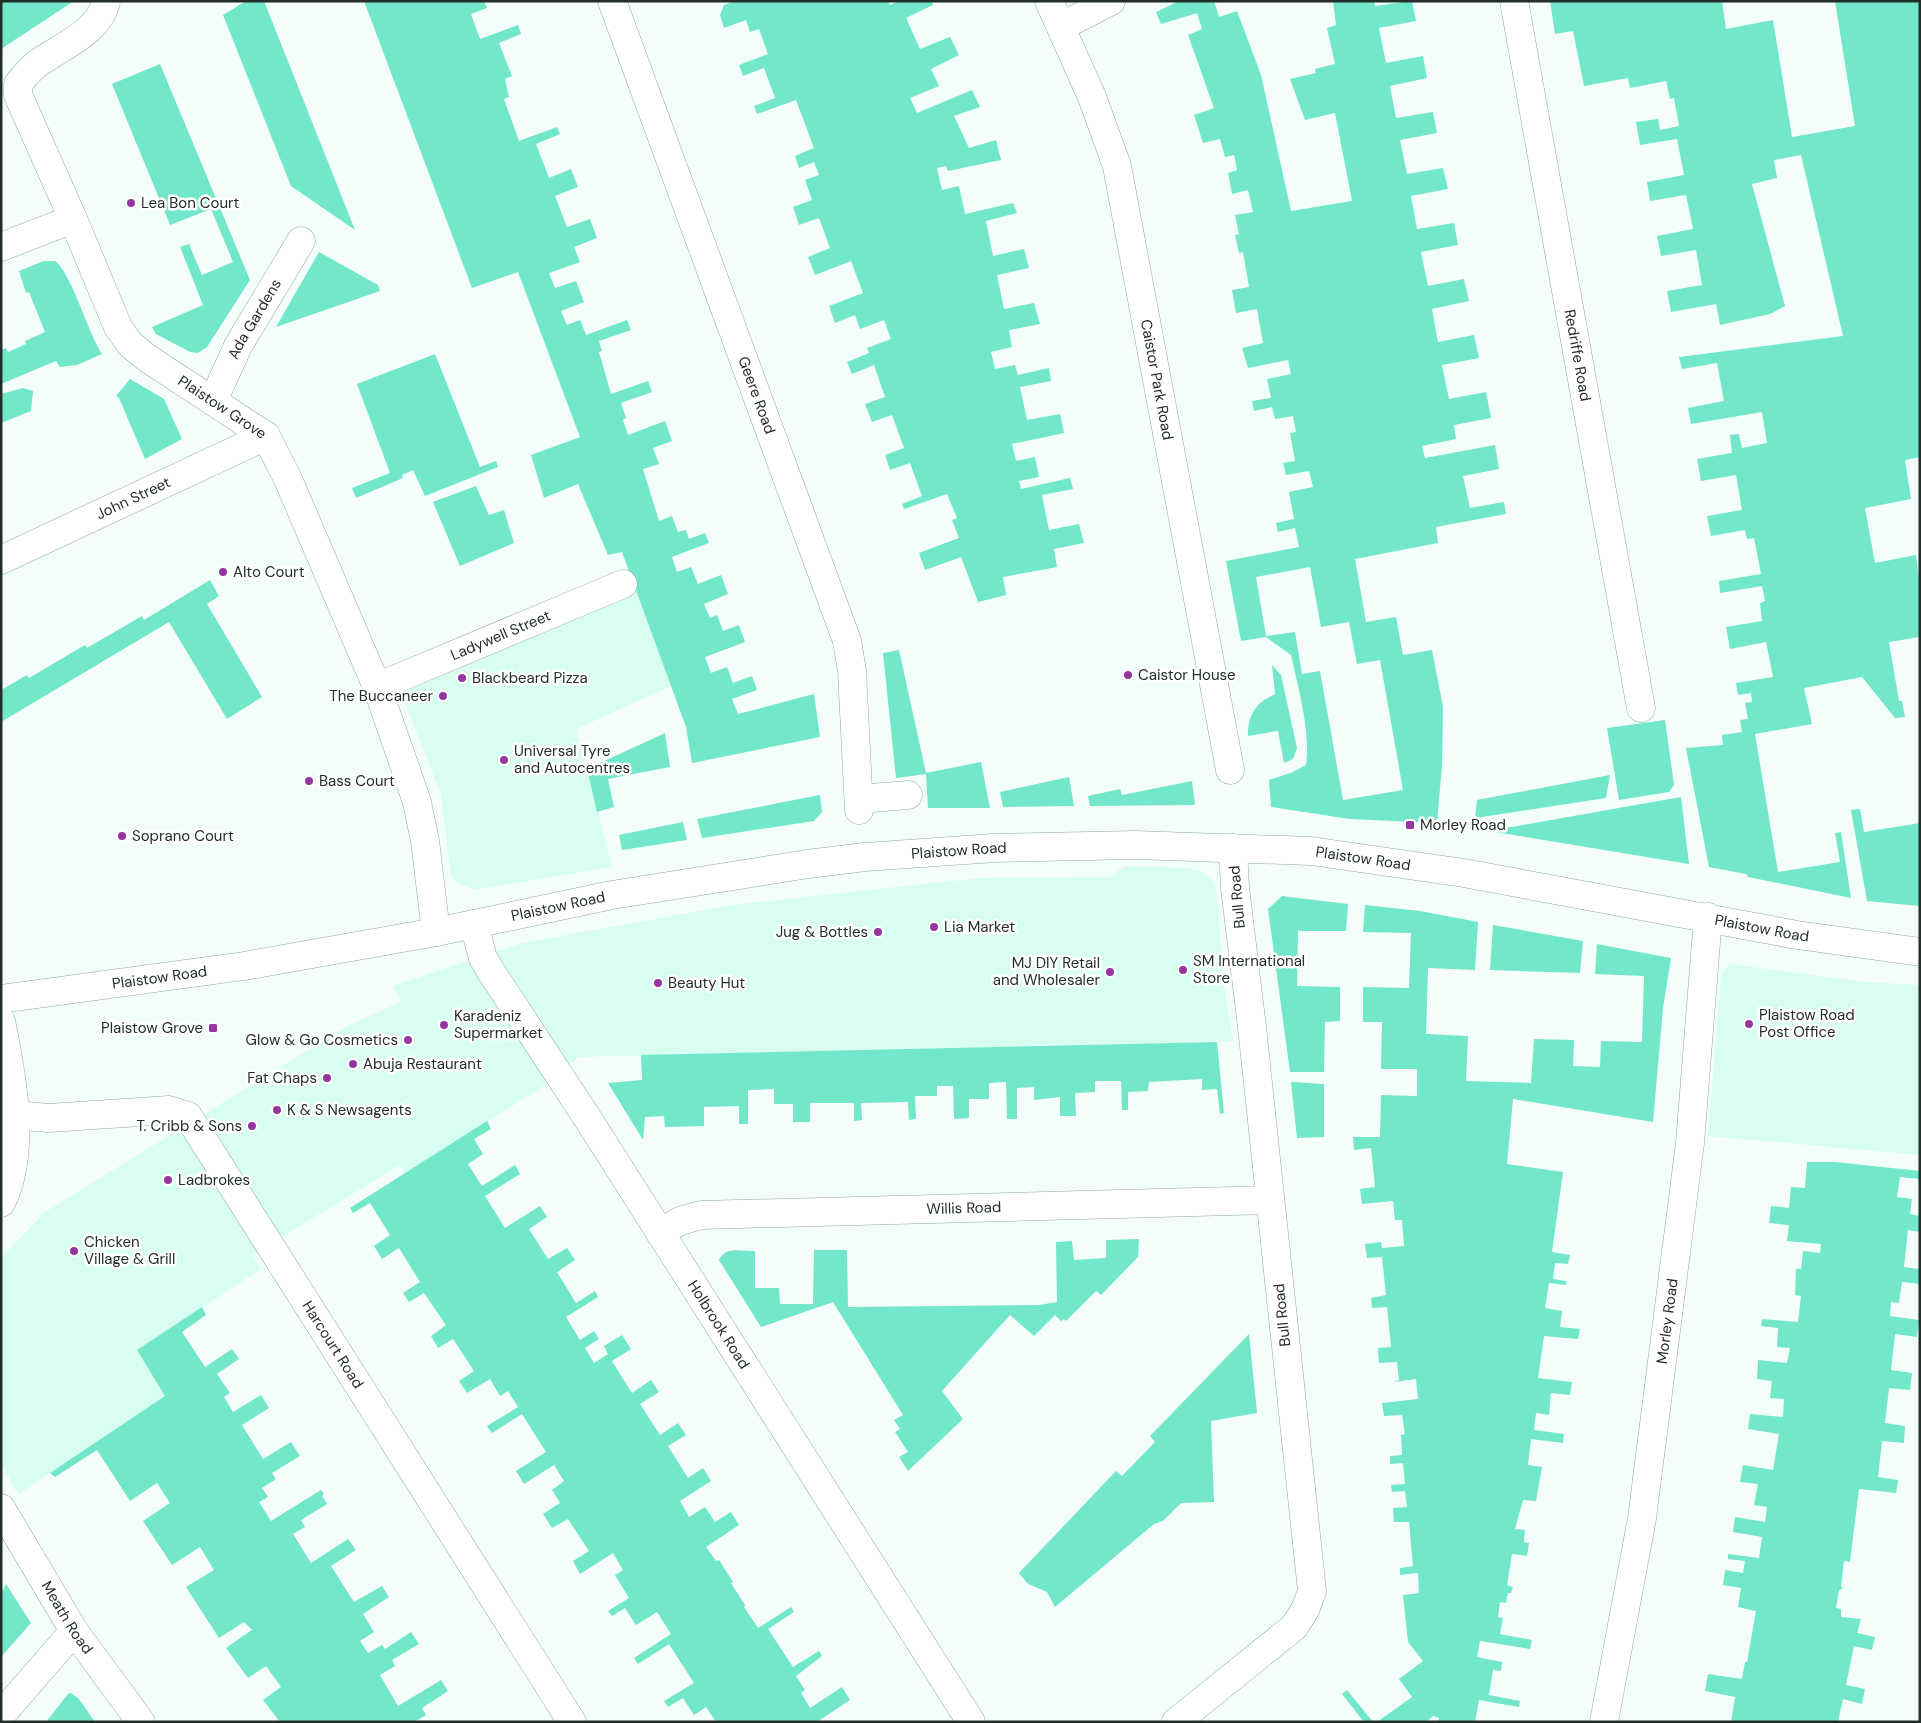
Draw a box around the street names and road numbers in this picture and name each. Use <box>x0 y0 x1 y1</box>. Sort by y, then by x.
street label: Ada Gardens <box>223 275 286 362</box>
street label: Redriffe Road <box>1560 308 1596 403</box>
street label: Caistor Park Road <box>1136 318 1178 442</box>
street label: Geere Road <box>733 354 780 437</box>
street label: Plaistow Grove <box>174 371 270 444</box>
street label: John Street <box>93 472 174 524</box>
street label: Ladywell Street <box>447 605 554 665</box>
street label: Plaistow Road <box>910 838 1007 864</box>
street label: Plaistow Road <box>1314 842 1412 875</box>
street label: Bull Road <box>1224 865 1250 929</box>
street label: Plaistow Road <box>509 887 607 926</box>
street label: Plaistow Road <box>1713 910 1810 947</box>
street label: Plaistow Road <box>111 961 208 994</box>
street label: Willis Road <box>926 1197 1001 1219</box>
street label: Holbrook Road <box>683 1276 754 1373</box>
street label: Morley Road <box>1652 1277 1683 1365</box>
street label: Bull Road <box>1269 1283 1295 1347</box>
street label: Harcourt Road <box>298 1297 368 1392</box>
street label: Meath Road <box>37 1577 98 1658</box>

